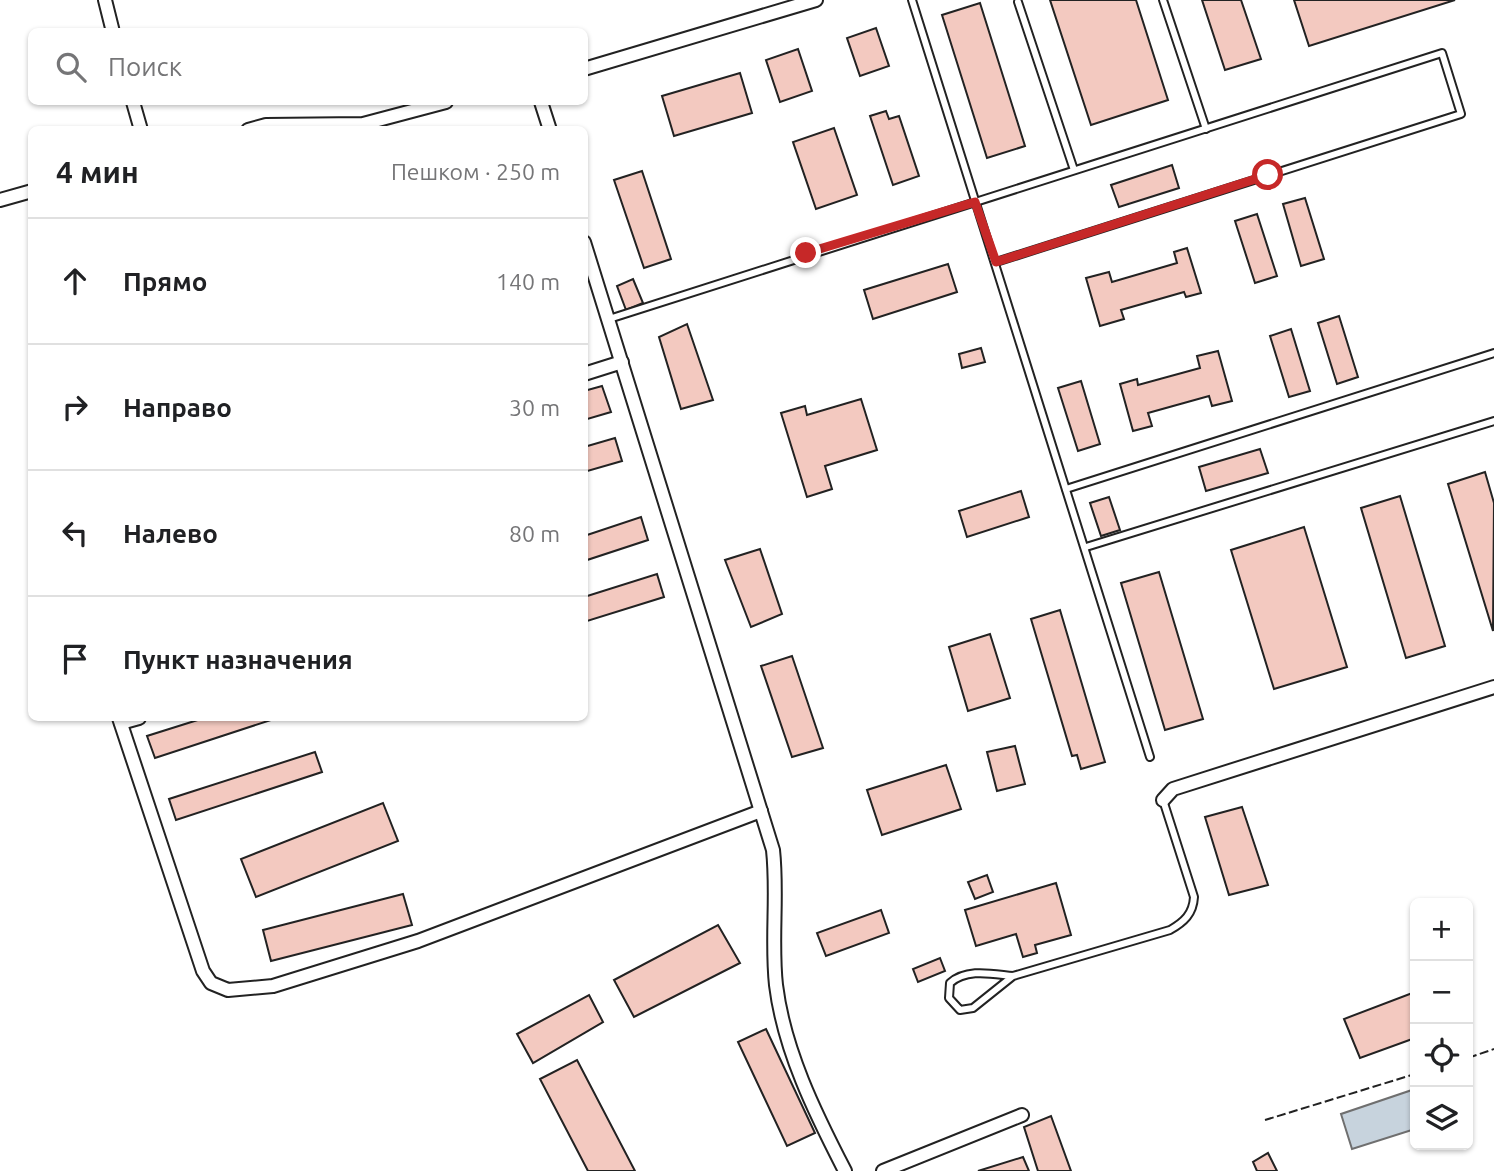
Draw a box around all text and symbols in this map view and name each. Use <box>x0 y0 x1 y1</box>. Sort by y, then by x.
search box <box>28 28 588 105</box>
icon: search <box>52 48 90 86</box>
text: Поиск <box>108 52 182 81</box>
text: 4 мин <box>56 155 139 189</box>
text: Пешком · 250 m <box>391 159 560 184</box>
route start <box>1252 159 1283 190</box>
route end <box>790 237 821 268</box>
icon: ahead <box>56 262 94 300</box>
text: Прямо <box>123 267 207 296</box>
text: 140 m <box>496 269 560 294</box>
icon: right <box>56 388 94 426</box>
text: Направо <box>123 393 232 422</box>
text: 30 m <box>509 395 560 420</box>
icon: left <box>56 514 94 552</box>
text: Налево <box>123 519 218 548</box>
text: 80 m <box>509 521 560 546</box>
icon: arrive <box>56 640 94 678</box>
text: Пункт назначения <box>123 645 353 674</box>
map controls <box>1410 898 1473 1150</box>
button: + <box>1410 898 1473 961</box>
button: − <box>1410 961 1473 1024</box>
button: locate <box>1410 1024 1473 1087</box>
button: layers <box>1410 1087 1473 1150</box>

